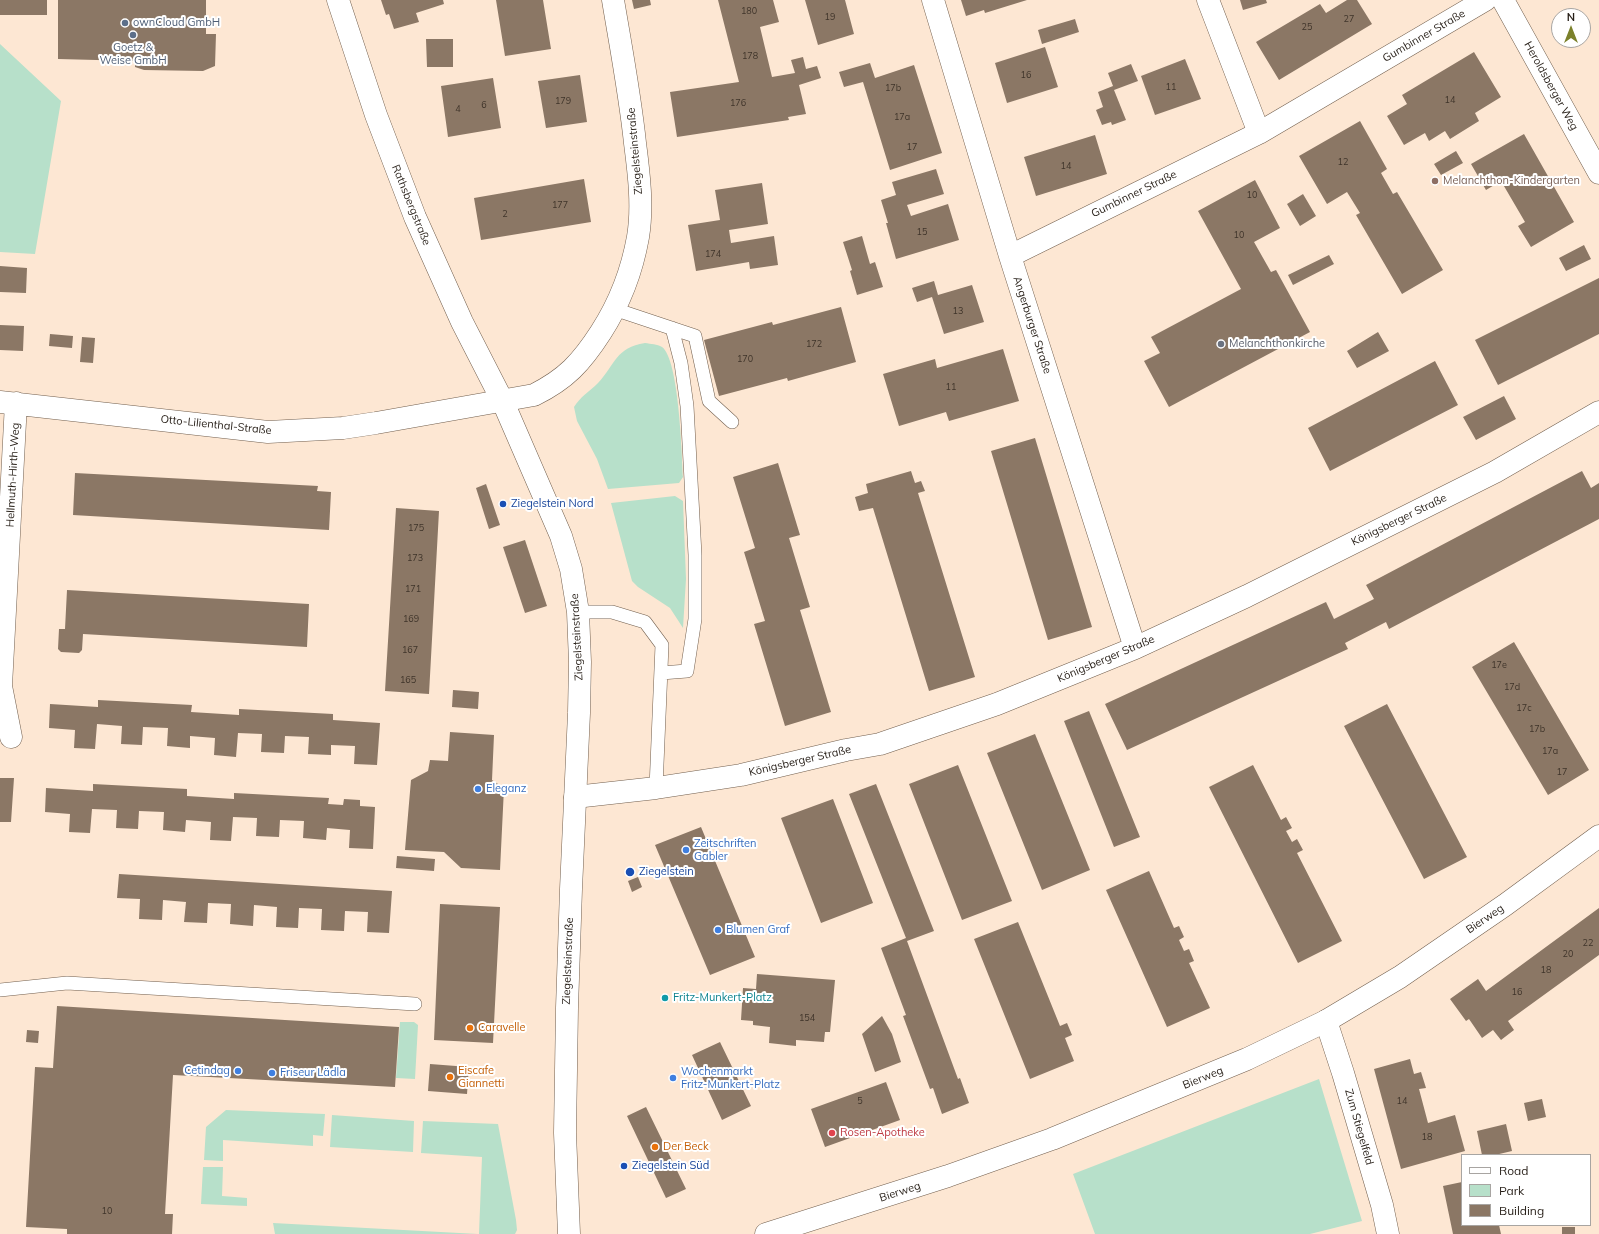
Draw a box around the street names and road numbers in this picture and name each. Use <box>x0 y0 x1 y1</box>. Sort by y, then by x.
street label: Gumbinner Straße <box>1380 7 1468 65</box>
street label: Heroldsberger Weg <box>1521 39 1581 133</box>
street label: Ziegelsteinstraße <box>625 107 645 195</box>
street label: Rathsbergstraße <box>389 163 433 247</box>
street label: Gumbinner Straße <box>1089 168 1179 220</box>
street label: Angerburger Straße <box>1010 275 1054 375</box>
street label: Otto-Lilienthal-Straße <box>160 413 272 437</box>
street label: Hellmuth-Hirth-Weg <box>4 422 22 528</box>
street label: Königsberger Straße <box>1349 491 1449 549</box>
street label: Ziegelsteinstraße <box>568 593 586 681</box>
street label: Königsberger Straße <box>1055 633 1157 685</box>
street label: Königsberger Straße <box>748 743 852 779</box>
street label: Bierweg <box>1464 902 1506 936</box>
street label: Ziegelsteinstraße <box>560 917 576 1005</box>
street label: Bierweg <box>1181 1064 1225 1092</box>
street label: Zum Stiegelfeld <box>1342 1087 1376 1167</box>
street label: Bierweg <box>878 1179 922 1205</box>

